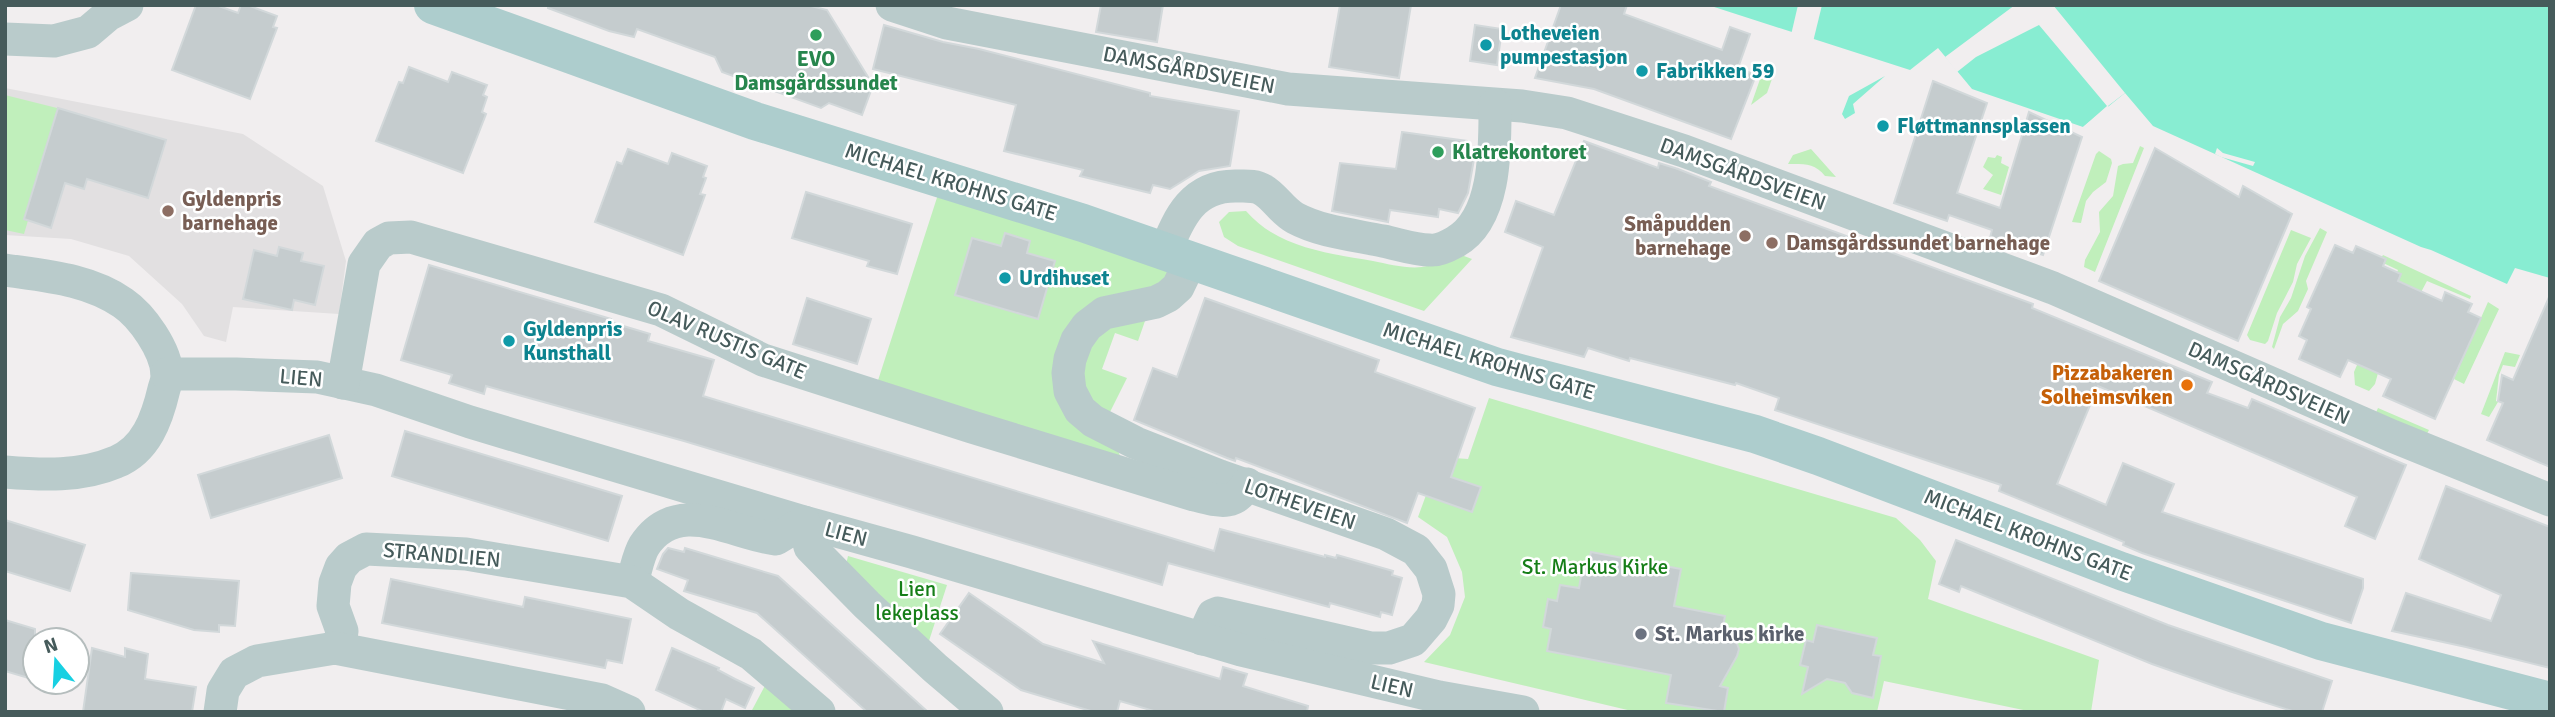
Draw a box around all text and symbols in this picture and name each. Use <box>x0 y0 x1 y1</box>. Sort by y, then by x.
place label: Lotheveien pumpestasjon <box>1500 20 1628 70</box>
marker: EVO Damsgårdssundet <box>808 27 824 43</box>
marker: Lotheveien pumpestasjon <box>1478 37 1494 53</box>
street label: DAMSGÅRDSVEIEN <box>1101 40 1277 99</box>
place label: EVO Damsgårdssundet <box>734 46 898 96</box>
place label: Fabrikken 59 <box>1656 58 1774 84</box>
marker: Fabrikken 59 <box>1634 63 1650 79</box>
place label: Fløttmannsplassen <box>1897 113 2071 139</box>
marker: Fløttmannsplassen <box>1875 118 1891 134</box>
street label: DAMSGÅRDSVEIEN <box>1657 131 1830 216</box>
street label: MICHAEL KROHNS GATE <box>842 137 1060 227</box>
place label: Klatrekontoret <box>1452 139 1587 165</box>
marker: Klatrekontoret <box>1430 144 1446 160</box>
place label: Gyldenpris barnehage <box>182 186 281 236</box>
marker: Gyldenpris barnehage <box>160 203 176 219</box>
place label: Småpudden barnehage <box>1624 211 1731 261</box>
marker: Småpudden barnehage <box>1737 228 1753 244</box>
place label: Damsgårdssundet barnehage <box>1786 230 2050 256</box>
marker: Damsgårdssundet barnehage <box>1764 235 1780 251</box>
place label: Urdihuset <box>1019 265 1109 291</box>
marker: Urdihuset <box>997 270 1013 286</box>
street label: OLAV RUSTIS GATE <box>643 295 811 385</box>
place label: Gyldenpris Kunsthall <box>523 316 622 366</box>
street label: MICHAEL KROHNS GATE <box>1380 316 1598 406</box>
marker: Gyldenpris Kunsthall <box>501 333 517 349</box>
street label: DAMSGÅRDSVEIEN <box>2184 335 2354 430</box>
place label: Pizzabakeren Solheimsviken <box>2041 360 2173 410</box>
street label: LIEN <box>278 363 324 393</box>
marker: Pizzabakeren Solheimsviken <box>2179 377 2195 393</box>
street label: LOTHEVEIEN <box>1241 473 1359 535</box>
street label: MICHAEL KROHNS GATE <box>1920 483 2136 587</box>
street label: LIEN <box>822 516 870 552</box>
street label: STRANDLIEN <box>382 537 502 573</box>
park label: St. Markus Kirke <box>1522 554 1668 580</box>
park label: Lien lekeplass <box>875 576 959 626</box>
place label: St. Markus kirke <box>1655 621 1804 647</box>
north arrow <box>21 626 91 696</box>
marker: St. Markus kirke <box>1633 626 1649 642</box>
text: N <box>41 632 61 659</box>
street label: LIEN <box>1368 668 1416 704</box>

